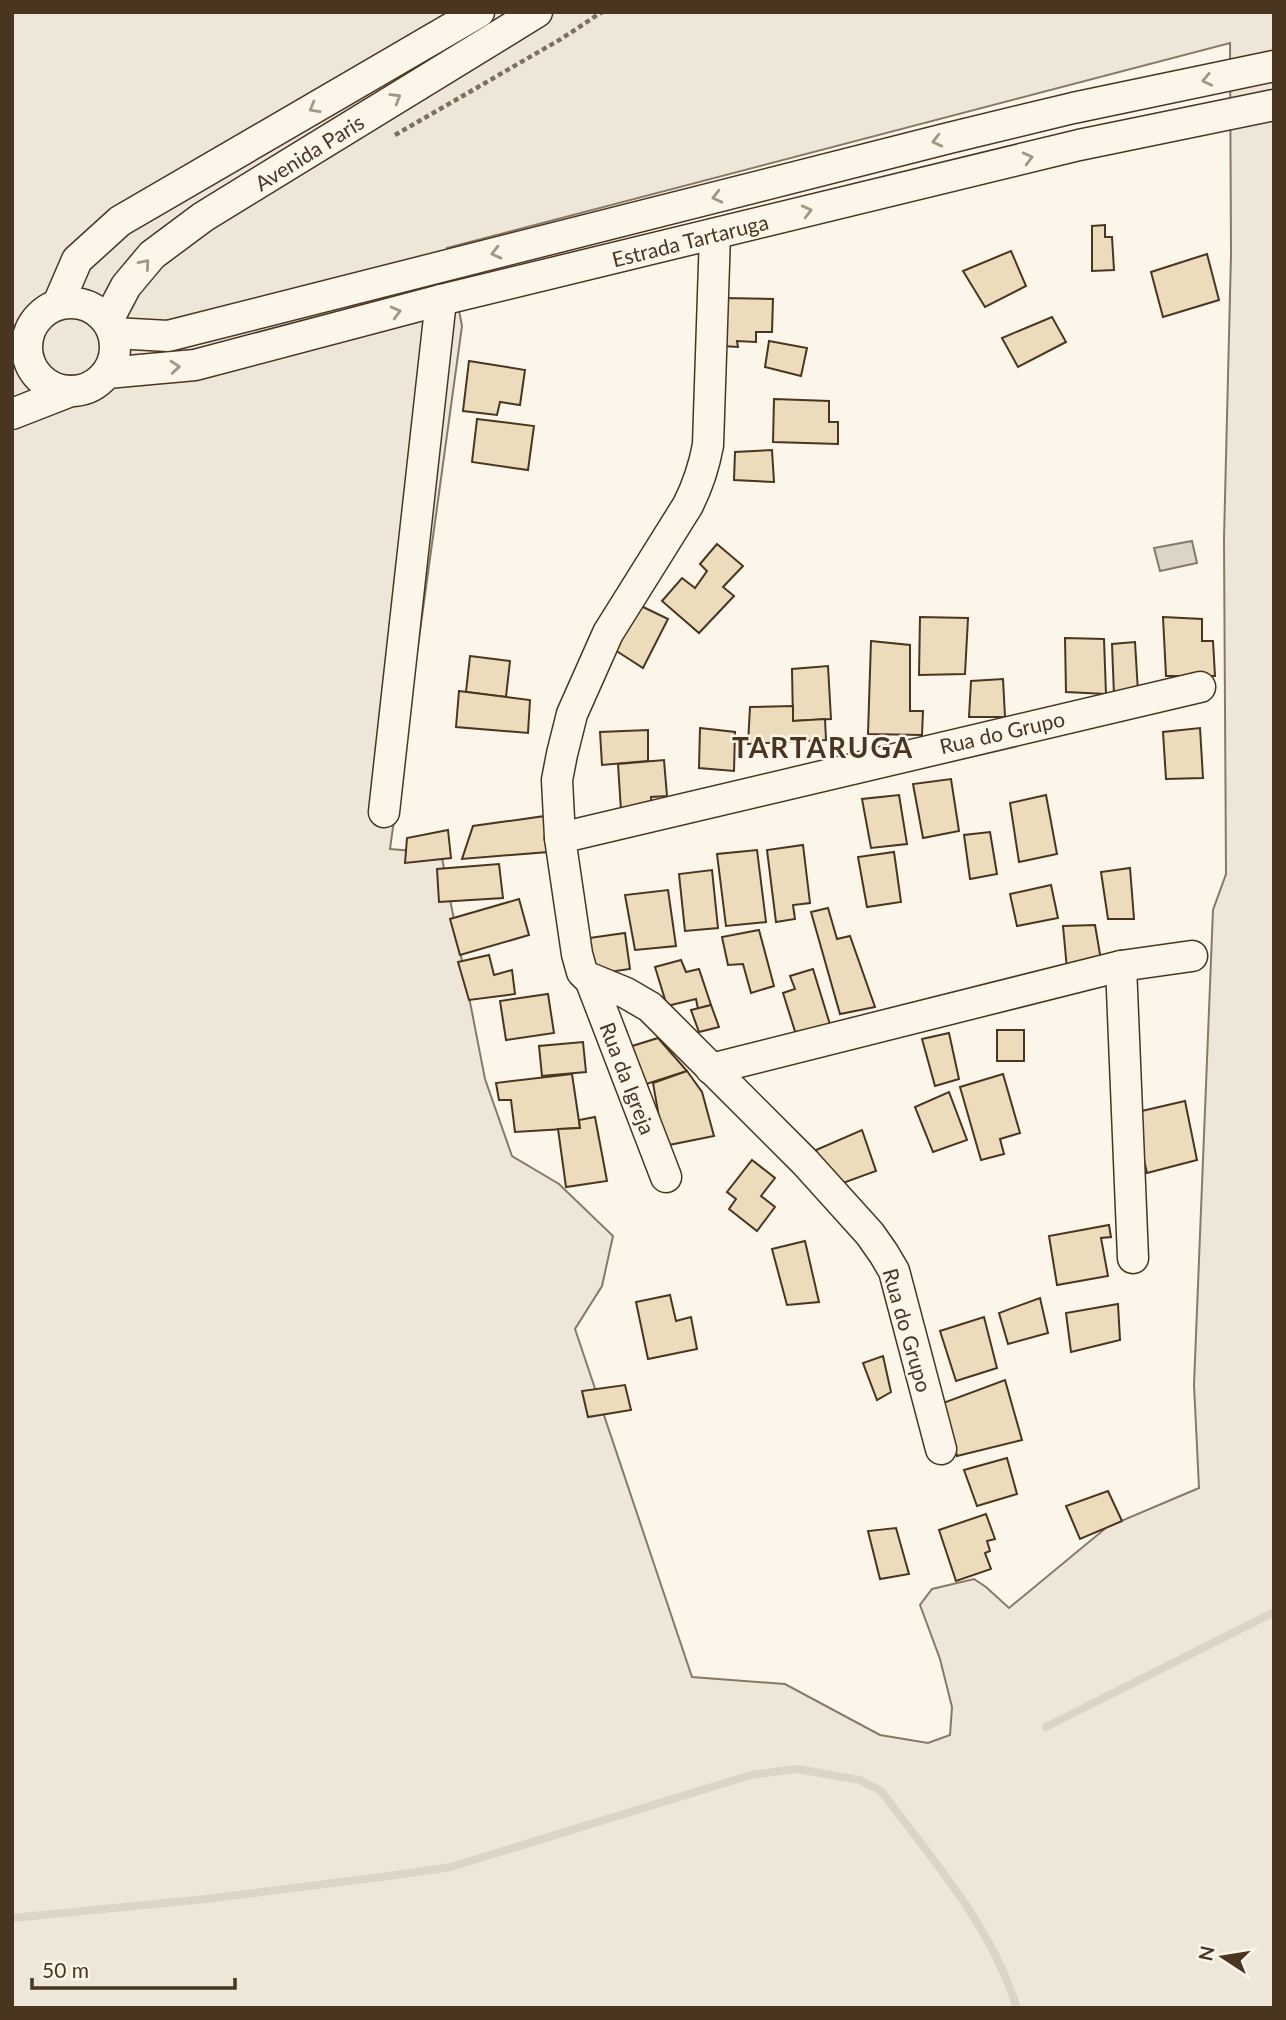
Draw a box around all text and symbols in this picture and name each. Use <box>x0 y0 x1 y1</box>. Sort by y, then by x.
one-way arrow <box>1201 72 1213 87</box>
one-way arrow <box>388 94 401 107</box>
one-way arrow <box>309 100 322 113</box>
street label: Avenida Paris <box>250 109 368 195</box>
one-way arrow <box>931 133 943 147</box>
one-way arrow <box>1022 151 1034 166</box>
one-way arrow <box>711 189 723 203</box>
one-way arrow <box>801 205 813 219</box>
street label: Estrada Tartaruga <box>609 208 771 272</box>
one-way arrow <box>490 245 502 259</box>
one-way arrow <box>137 259 149 272</box>
one-way arrow <box>390 306 402 320</box>
one-way arrow <box>170 360 181 375</box>
street label: Rua do Grupo <box>937 705 1067 759</box>
district label: TARTARUGA <box>732 730 914 764</box>
street label: Rua da Igreja <box>595 1018 661 1138</box>
street label: Rua do Grupo <box>878 1265 938 1395</box>
north arrow <box>1188 1922 1258 1992</box>
text: N <box>1193 1944 1219 1963</box>
scale bar <box>32 1946 234 1990</box>
text: 50 m <box>42 1957 89 1982</box>

